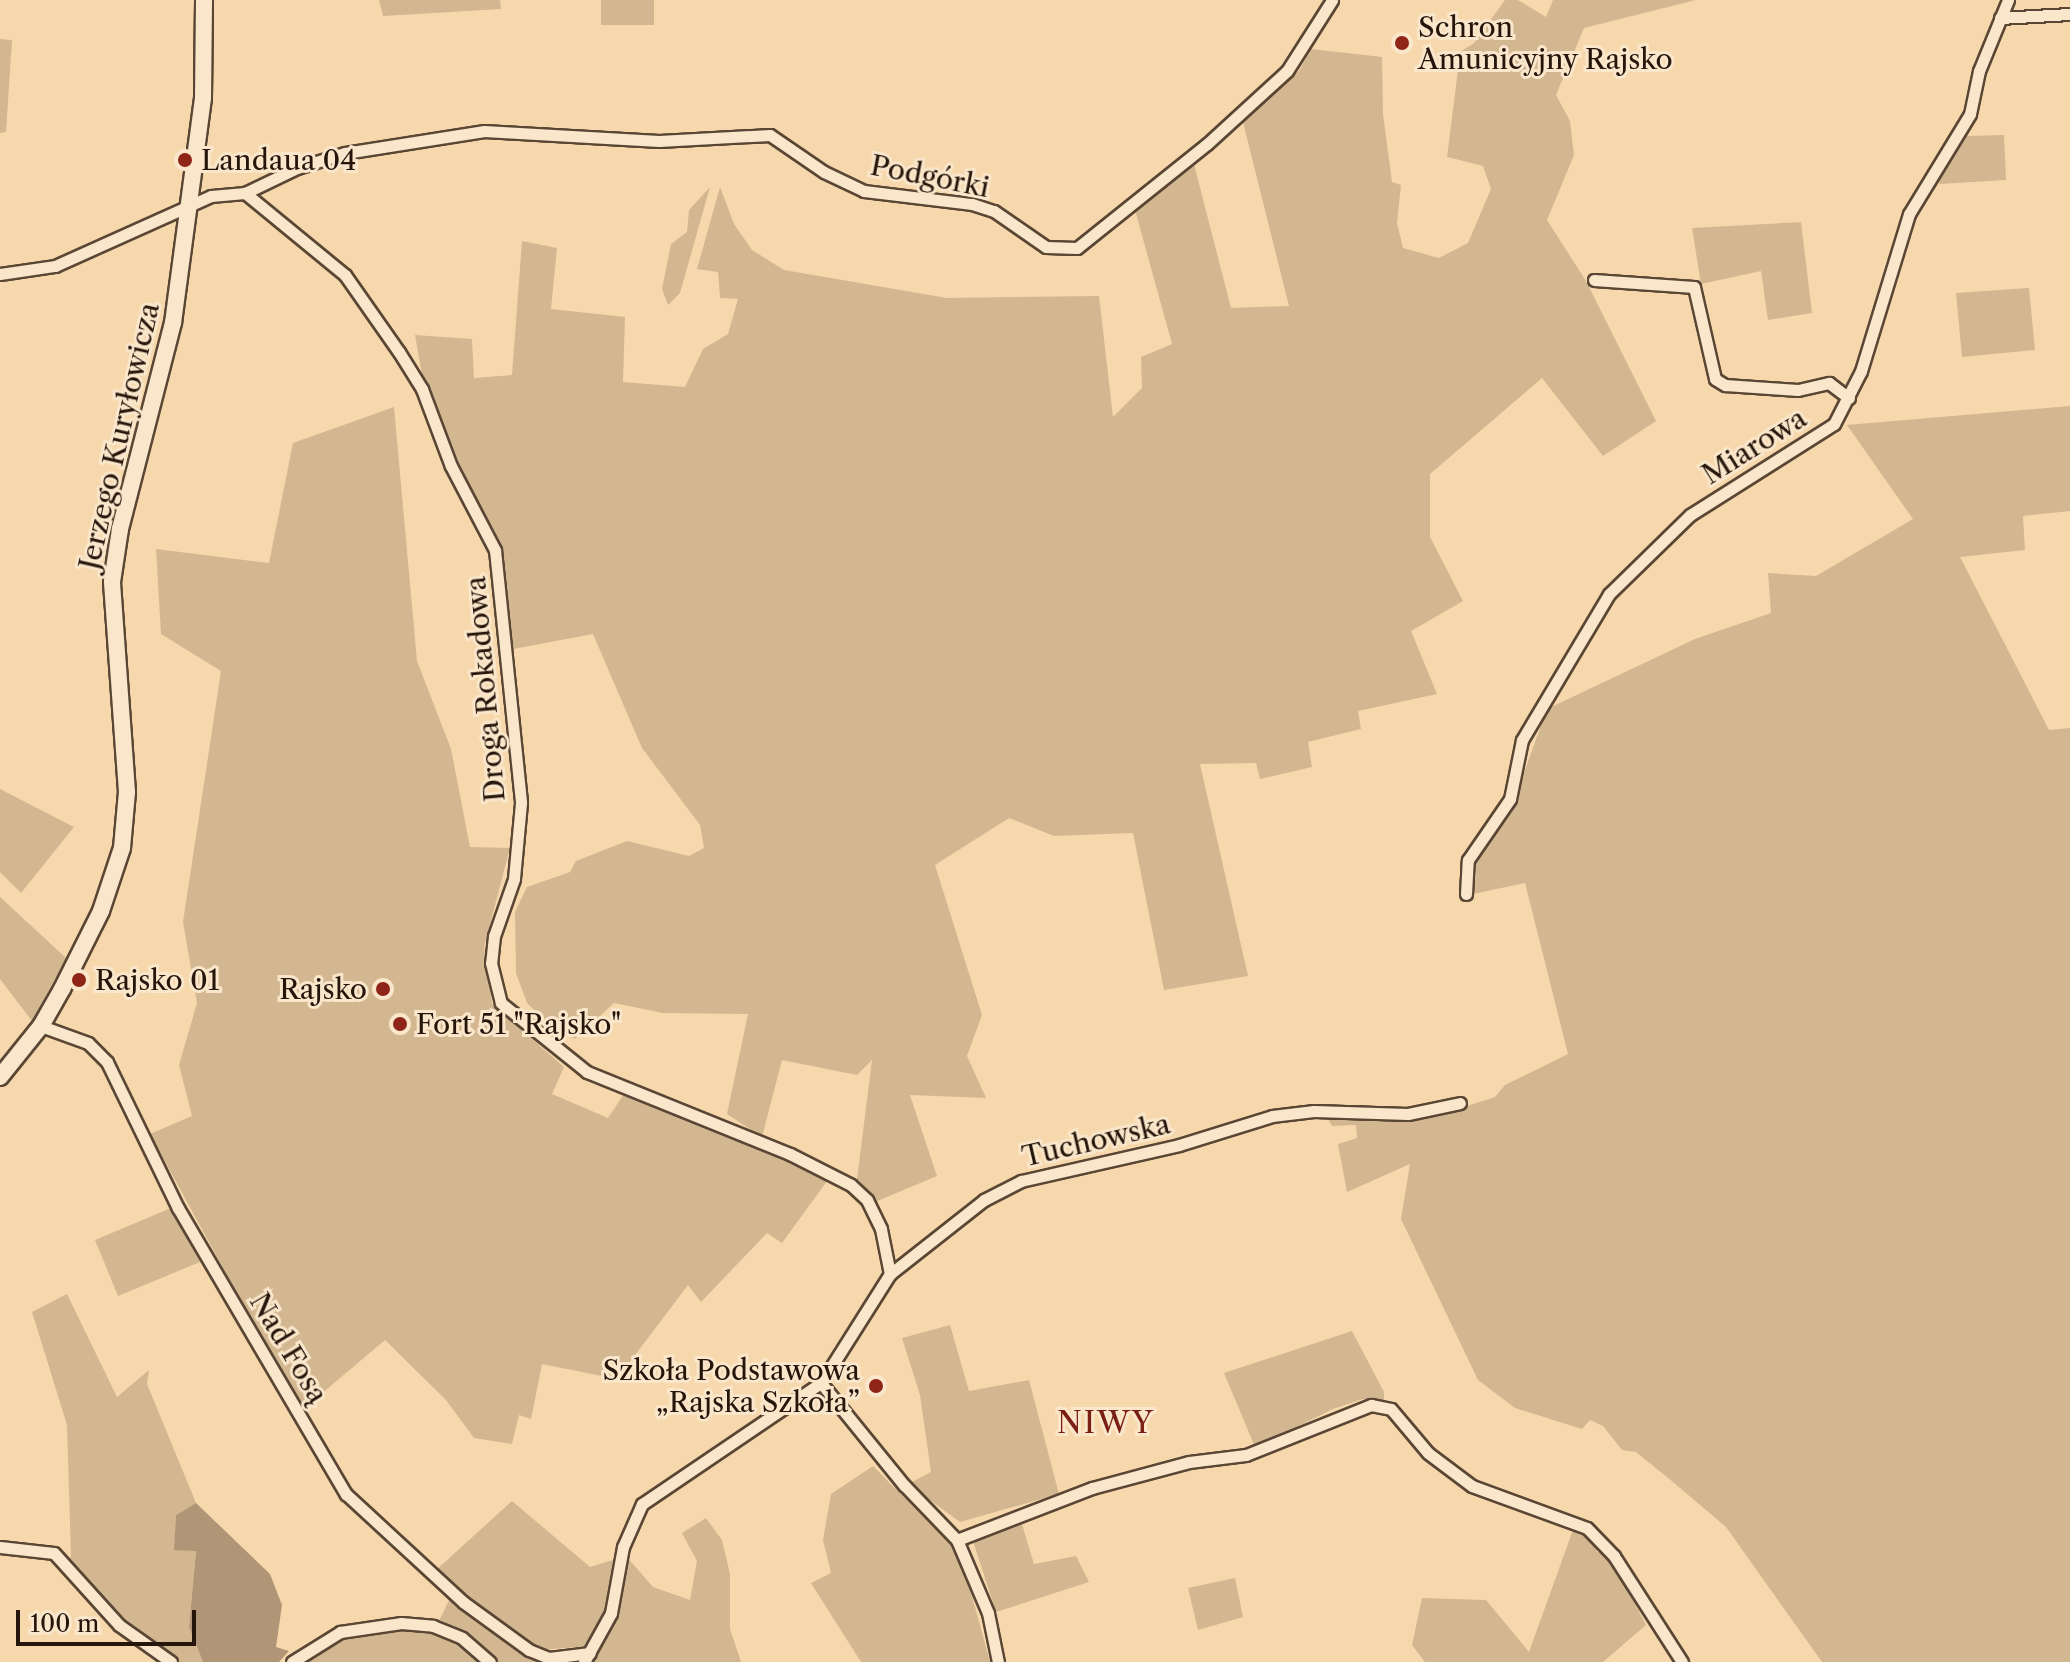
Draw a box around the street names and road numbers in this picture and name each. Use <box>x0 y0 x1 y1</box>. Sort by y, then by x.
street label: Podgórki <box>868 148 992 204</box>
street label: Jerzego Kuryłowicza <box>72 299 166 573</box>
street label: Miarowa <box>1696 401 1812 491</box>
street label: Droga Rokadowa <box>458 575 512 803</box>
street label: Tuchowska <box>1019 1107 1173 1173</box>
street label: Nad Fosą <box>243 1287 335 1409</box>

